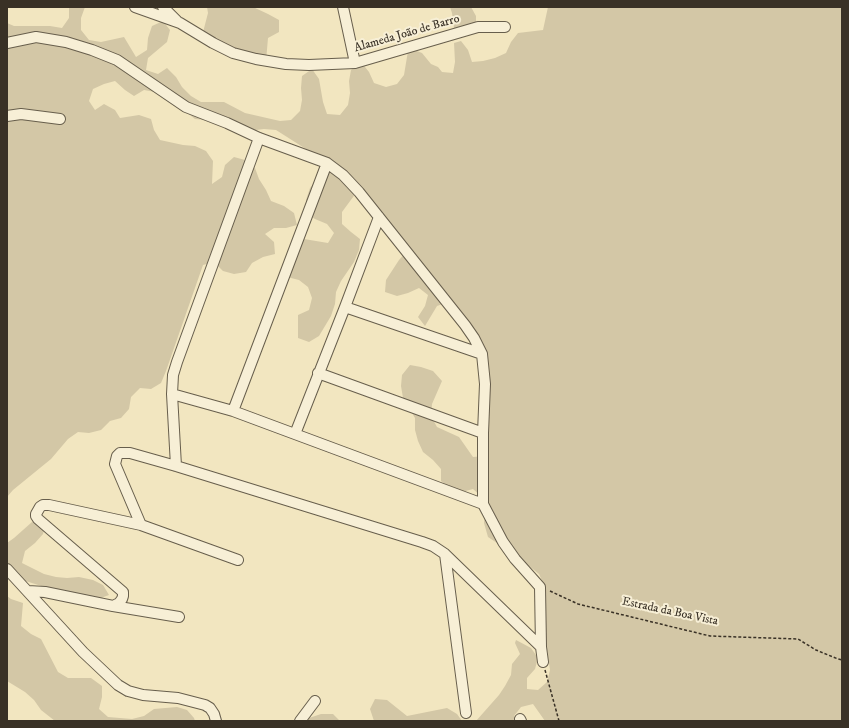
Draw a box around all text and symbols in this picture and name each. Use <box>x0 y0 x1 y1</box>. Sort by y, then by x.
street label: Alameda João de Barro <box>353 12 461 56</box>
street label: Estrada da Boa Vista <box>621 595 719 629</box>

